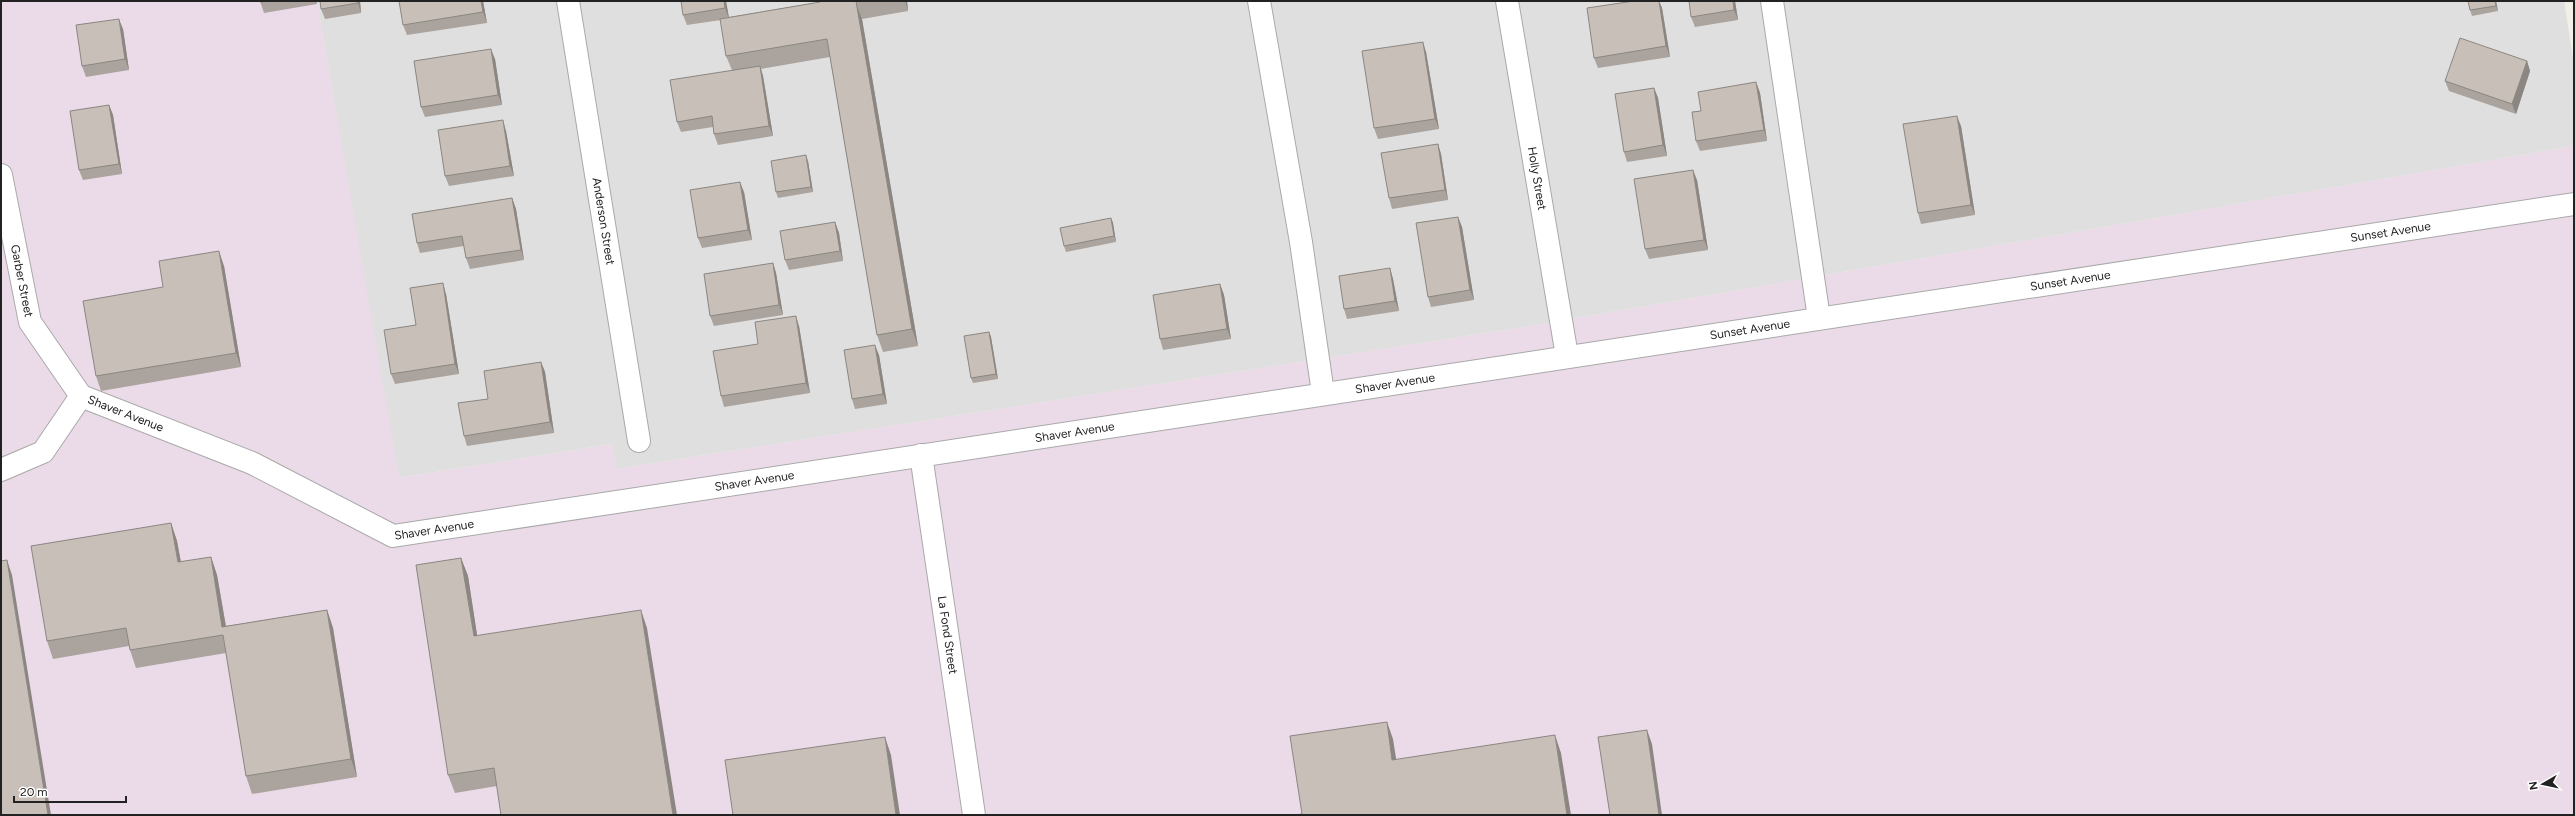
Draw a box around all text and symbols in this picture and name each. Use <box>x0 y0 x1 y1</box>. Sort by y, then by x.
street label: Holly Street <box>1525 146 1549 212</box>
street label: Anderson Street <box>590 176 618 266</box>
street label: Sunset Avenue <box>2349 219 2432 245</box>
street label: Garber Street <box>8 243 36 319</box>
street label: Sunset Avenue <box>2029 268 2112 294</box>
street label: Sunset Avenue <box>1709 316 1791 342</box>
street label: Shaver Avenue <box>1354 370 1436 396</box>
street label: Shaver Avenue <box>86 392 166 435</box>
street label: Shaver Avenue <box>1034 419 1116 445</box>
street label: Shaver Avenue <box>714 468 796 494</box>
street label: Shaver Avenue <box>393 517 475 543</box>
street label: La Fond Street <box>935 595 960 676</box>
north arrow <box>2523 764 2563 804</box>
scale bar <box>14 778 126 804</box>
text: N <box>2527 780 2541 791</box>
text: 20 m <box>20 785 48 799</box>

